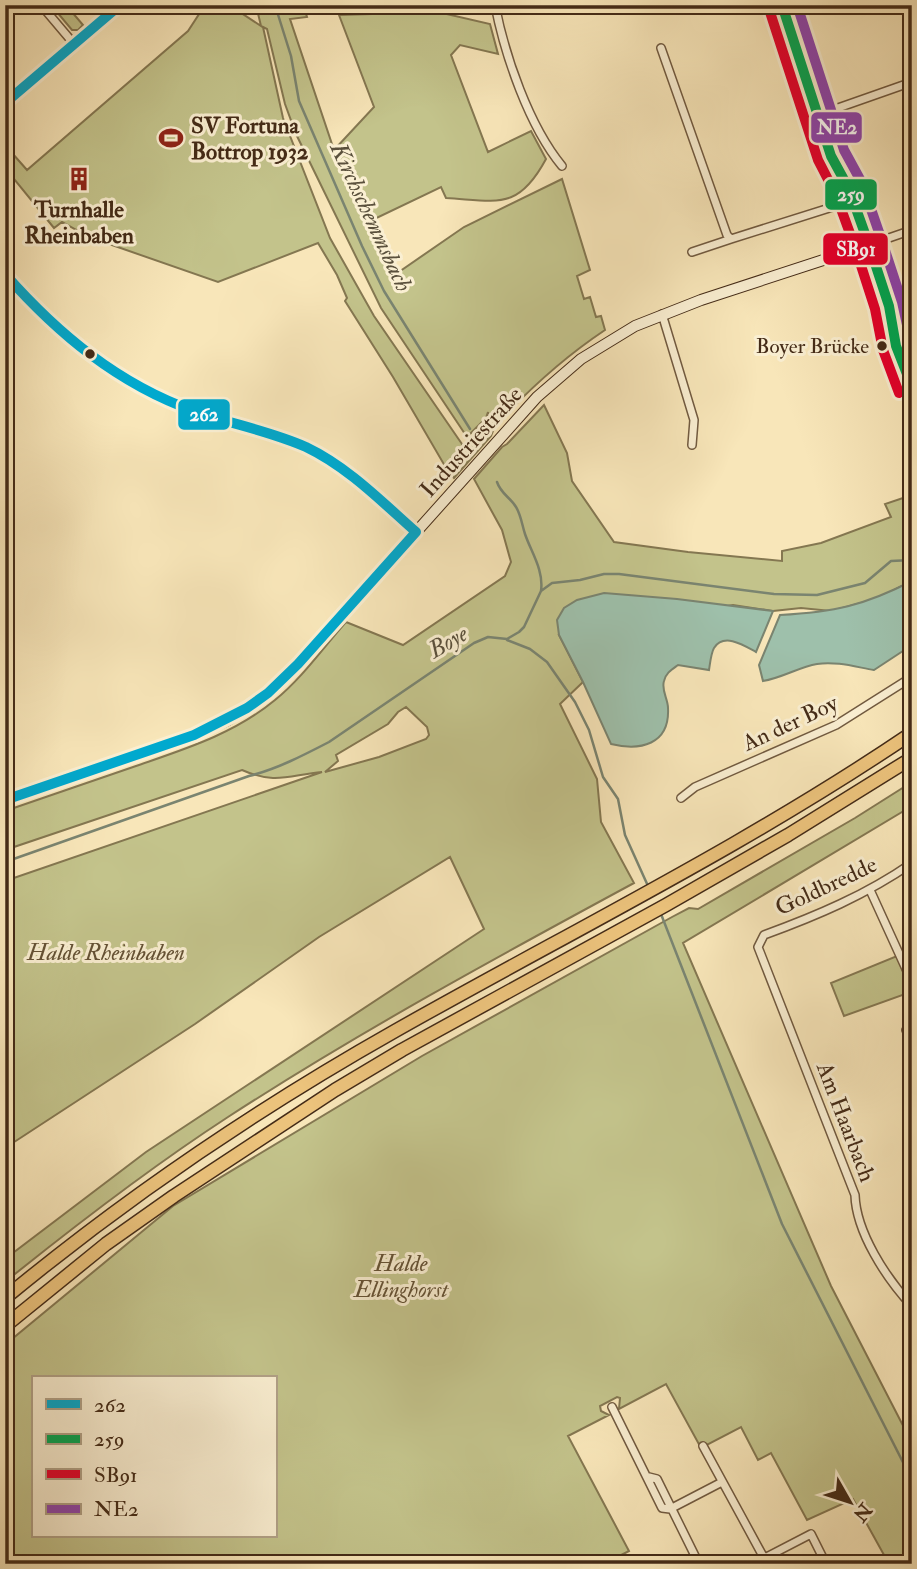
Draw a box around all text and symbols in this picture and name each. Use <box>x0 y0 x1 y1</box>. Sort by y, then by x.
place label: SV Fortuna Bottrop 1932 <box>191 111 309 167</box>
line badge: NE2 <box>810 111 863 144</box>
text: NE2 <box>816 116 858 140</box>
sports icon: SV Fortuna Bottrop 1932 <box>157 124 185 152</box>
water label: Kirchschemmsbach <box>322 136 419 297</box>
building icon: Turnhalle Rheinbaben <box>65 165 93 193</box>
line badge: 259 <box>824 178 878 211</box>
text: 259 <box>837 183 865 207</box>
place label: Turnhalle Rheinbaben <box>24 195 134 250</box>
line badge: SB91 <box>822 232 889 266</box>
text: SB91 <box>836 238 876 262</box>
place label: Boyer Brücke <box>756 333 869 360</box>
marker: Boyer Brücke <box>875 339 889 353</box>
unlabelled marker <box>83 347 97 361</box>
street label: Industriestraße <box>414 380 529 503</box>
line badge: 262 <box>177 398 231 431</box>
text: 262 <box>190 403 219 427</box>
water label: Boye <box>422 618 474 666</box>
street label: An der Boy <box>737 688 843 758</box>
street label: Goldbredde <box>770 850 882 922</box>
park label: Halde Rheinbaben <box>26 938 185 967</box>
street label: Am Haarbach <box>810 1057 882 1186</box>
park label: Halde Ellinghorst <box>352 1249 449 1304</box>
legend <box>32 1376 276 1538</box>
text: 262 <box>94 1392 126 1419</box>
text: 259 <box>94 1426 125 1453</box>
text: SB91 <box>94 1462 138 1489</box>
north arrow <box>816 1468 886 1538</box>
text: NE2 <box>94 1496 139 1523</box>
text: N <box>847 1497 878 1527</box>

